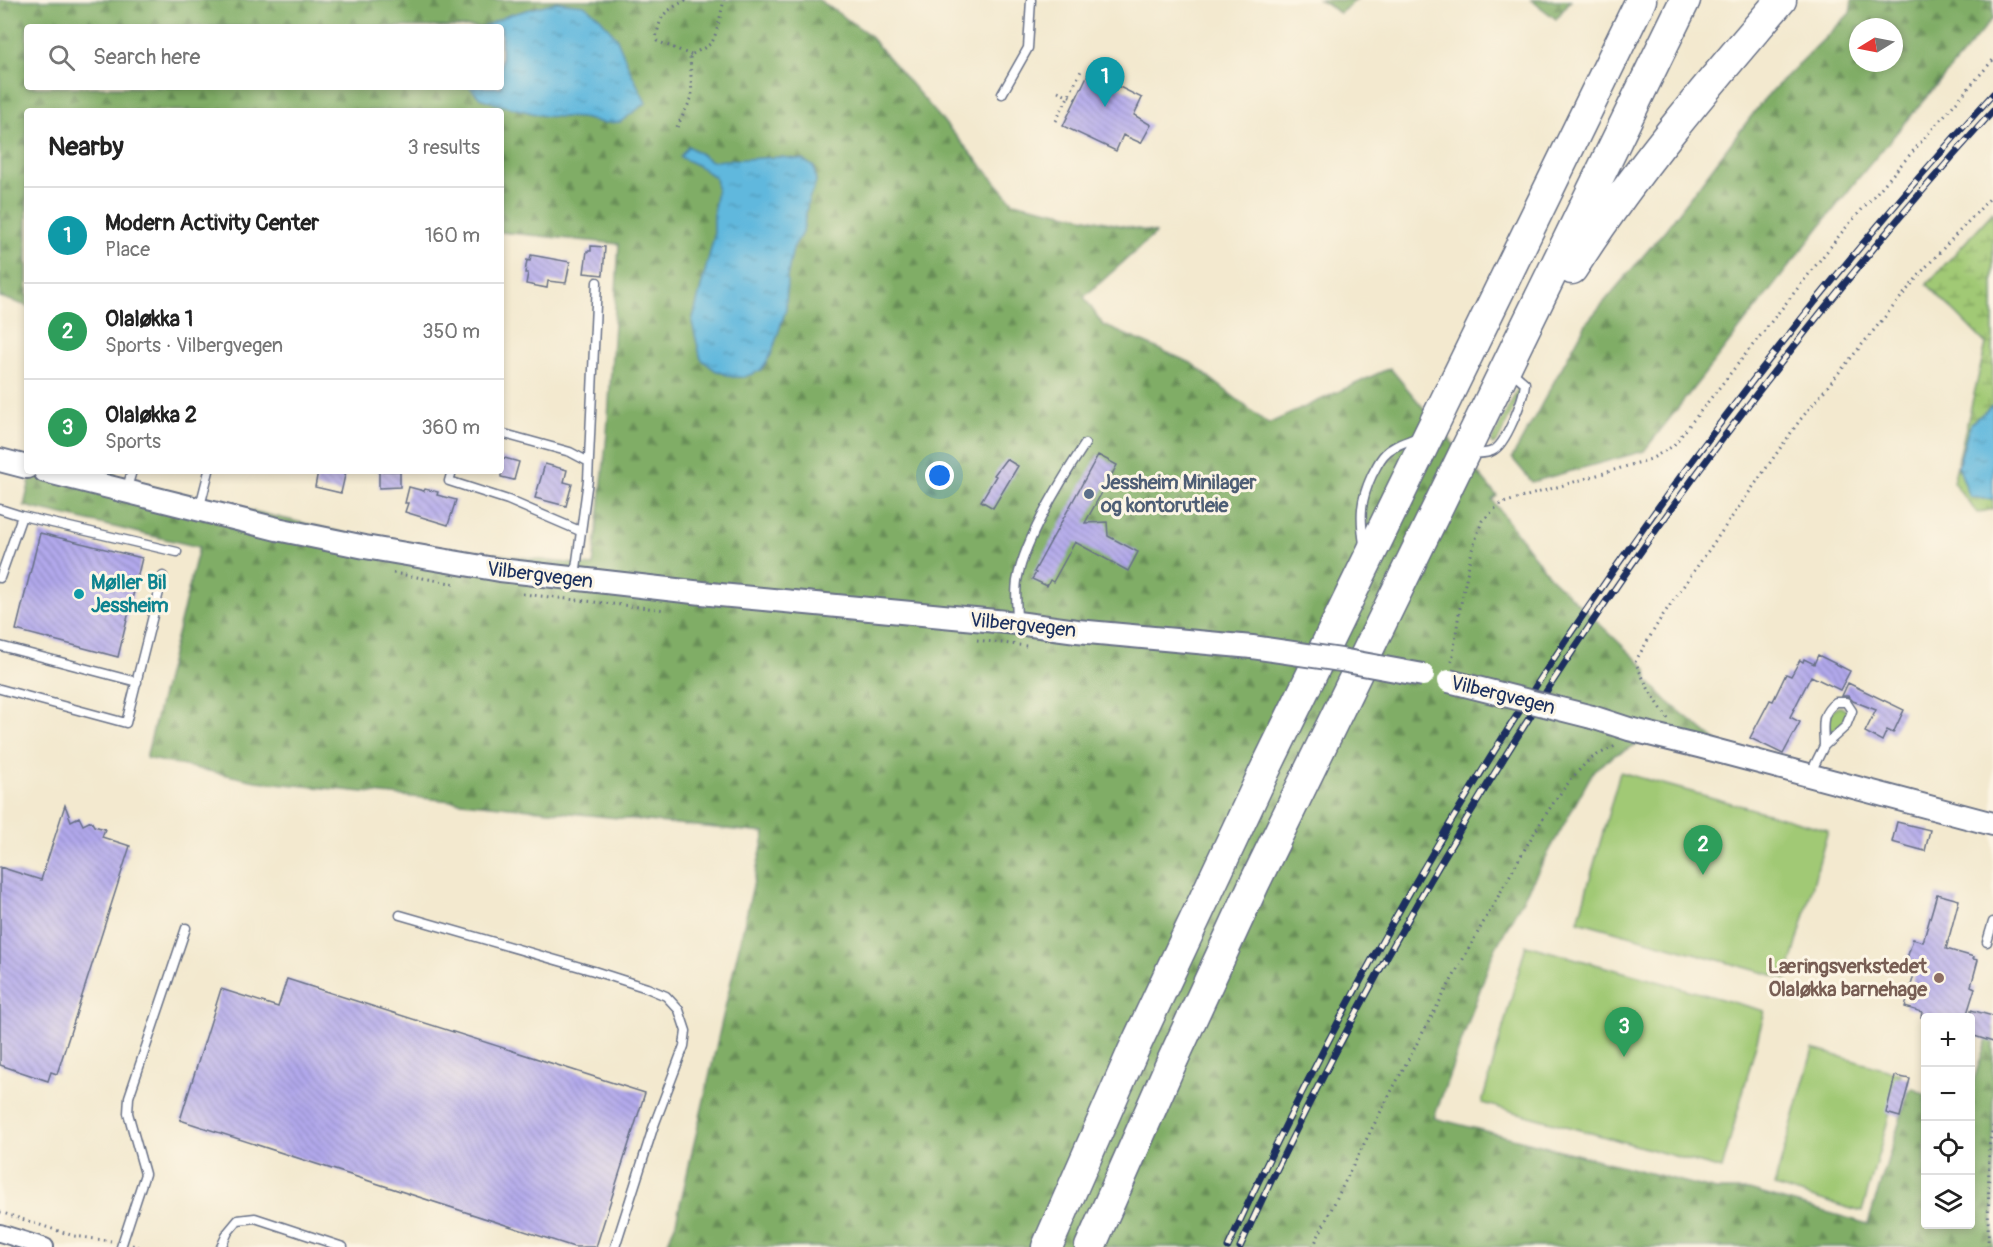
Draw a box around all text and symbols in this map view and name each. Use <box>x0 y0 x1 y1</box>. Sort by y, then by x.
north arrow <box>1849 18 1903 72</box>
search box <box>24 24 504 90</box>
icon: search <box>45 41 78 74</box>
text: Search here <box>93 43 200 71</box>
pin: 1 <box>1086 57 1124 107</box>
text: Nearby <box>48 131 124 163</box>
text: 3 results <box>408 135 480 160</box>
text: Modern Activity Center <box>105 209 319 237</box>
text: 1 <box>64 223 71 248</box>
text: 160 m <box>425 223 480 248</box>
text: Place <box>105 237 150 262</box>
text: Olaløkka 1 <box>105 305 193 333</box>
text: 2 <box>62 319 73 344</box>
text: 350 m <box>422 319 480 344</box>
text: Sports · Vilbergvegen <box>105 333 283 358</box>
text: Olaløkka 2 <box>105 401 197 429</box>
text: 3 <box>62 415 73 440</box>
text: 360 m <box>421 415 480 440</box>
text: Sports <box>105 429 161 454</box>
your location <box>925 461 954 490</box>
place label: Jessheim Minilager og kontorutleie <box>1100 470 1257 518</box>
marker: Jessheim Minilager og kontorutleie <box>1082 487 1096 501</box>
street label: Vilbergvegen <box>485 556 595 594</box>
place label: Møller Bil Jessheim <box>91 570 169 618</box>
marker: Møller Bil Jessheim <box>72 587 86 601</box>
street label: Vilbergvegen <box>969 607 1077 643</box>
street label: Vilbergvegen <box>1448 670 1558 720</box>
pin: 2 <box>1684 826 1722 875</box>
place label: Læringsverkstedet Olaløkka barnehage <box>1768 954 1928 1002</box>
marker: Læringsverkstedet Olaløkka barnehage <box>1932 971 1946 985</box>
pin: 3 <box>1604 1008 1644 1057</box>
map controls <box>1921 1013 1975 1229</box>
button: + <box>1921 1013 1975 1067</box>
button: − <box>1921 1067 1975 1121</box>
button: locate <box>1921 1121 1975 1175</box>
button: layers <box>1921 1175 1975 1229</box>

